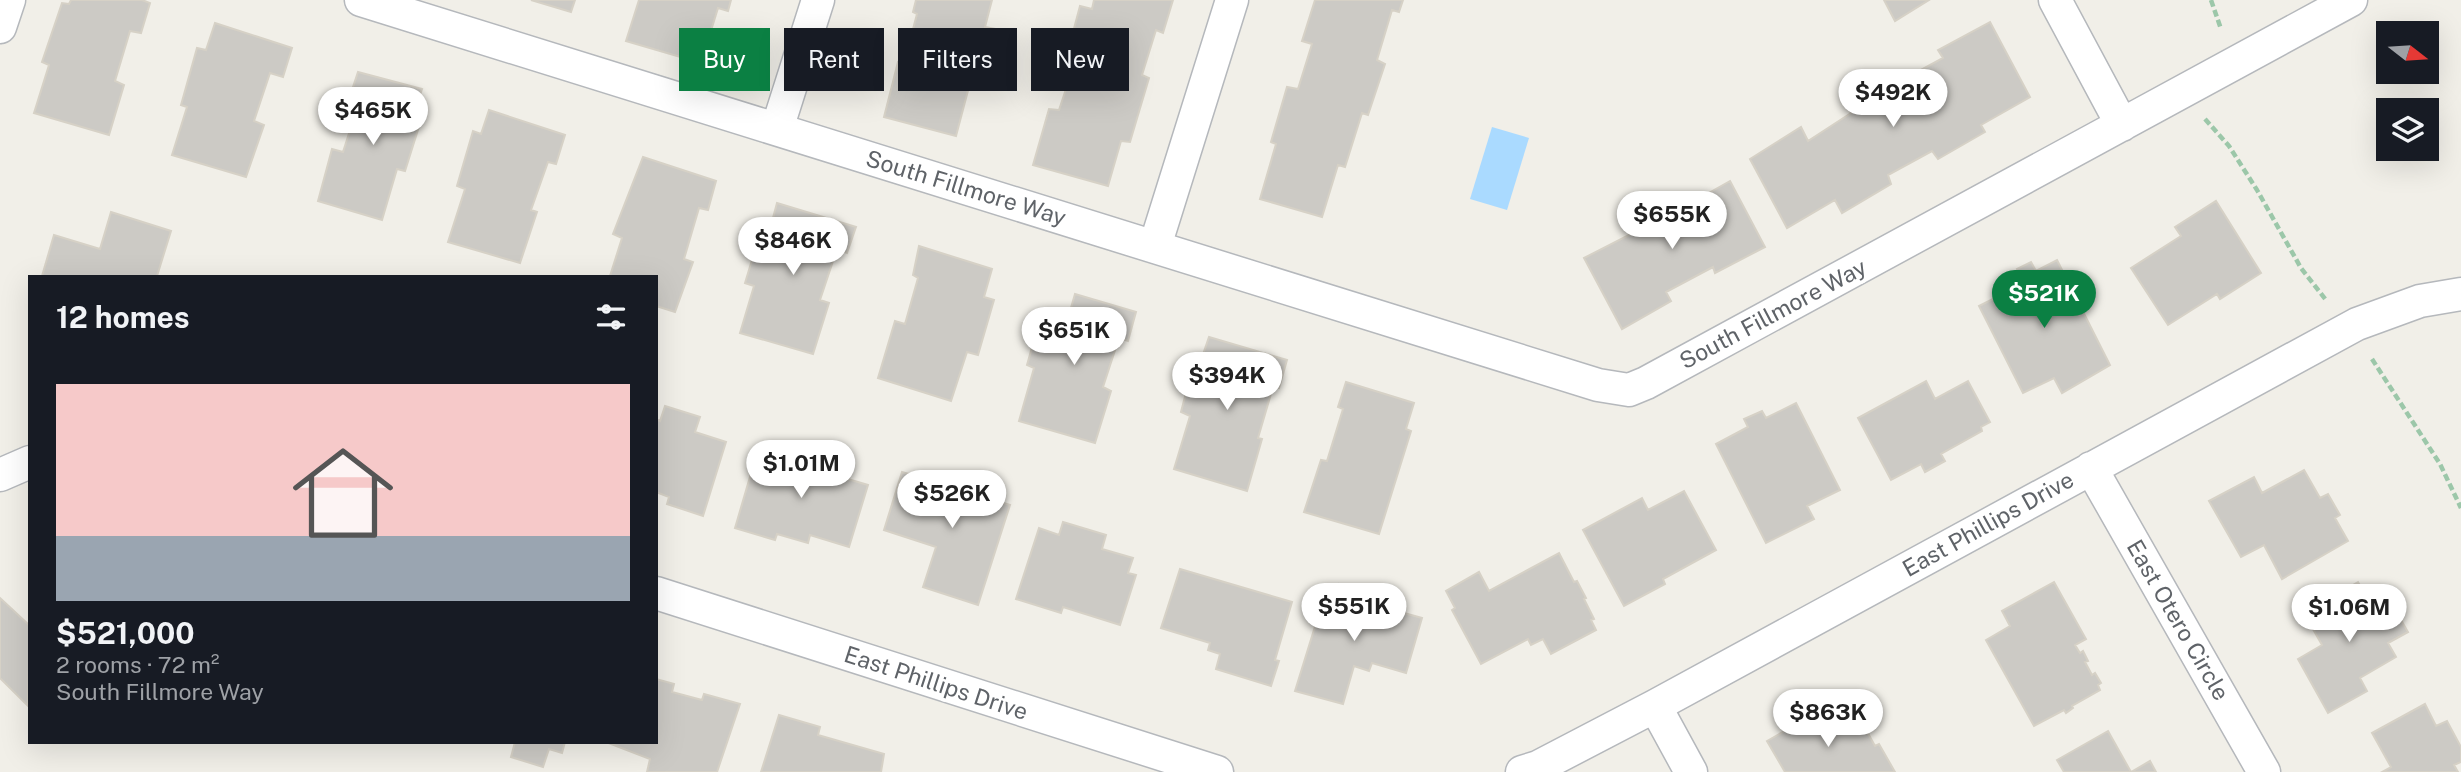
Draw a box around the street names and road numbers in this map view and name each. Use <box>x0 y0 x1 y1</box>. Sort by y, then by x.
street label: South Fillmore Way <box>863 144 1069 231</box>
street label: South Fillmore Way <box>1675 253 1871 374</box>
street label: East Phillips Drive <box>1897 465 2078 582</box>
street label: East Otero Circle <box>2122 535 2235 705</box>
street label: East Phillips Drive <box>841 640 1031 725</box>

